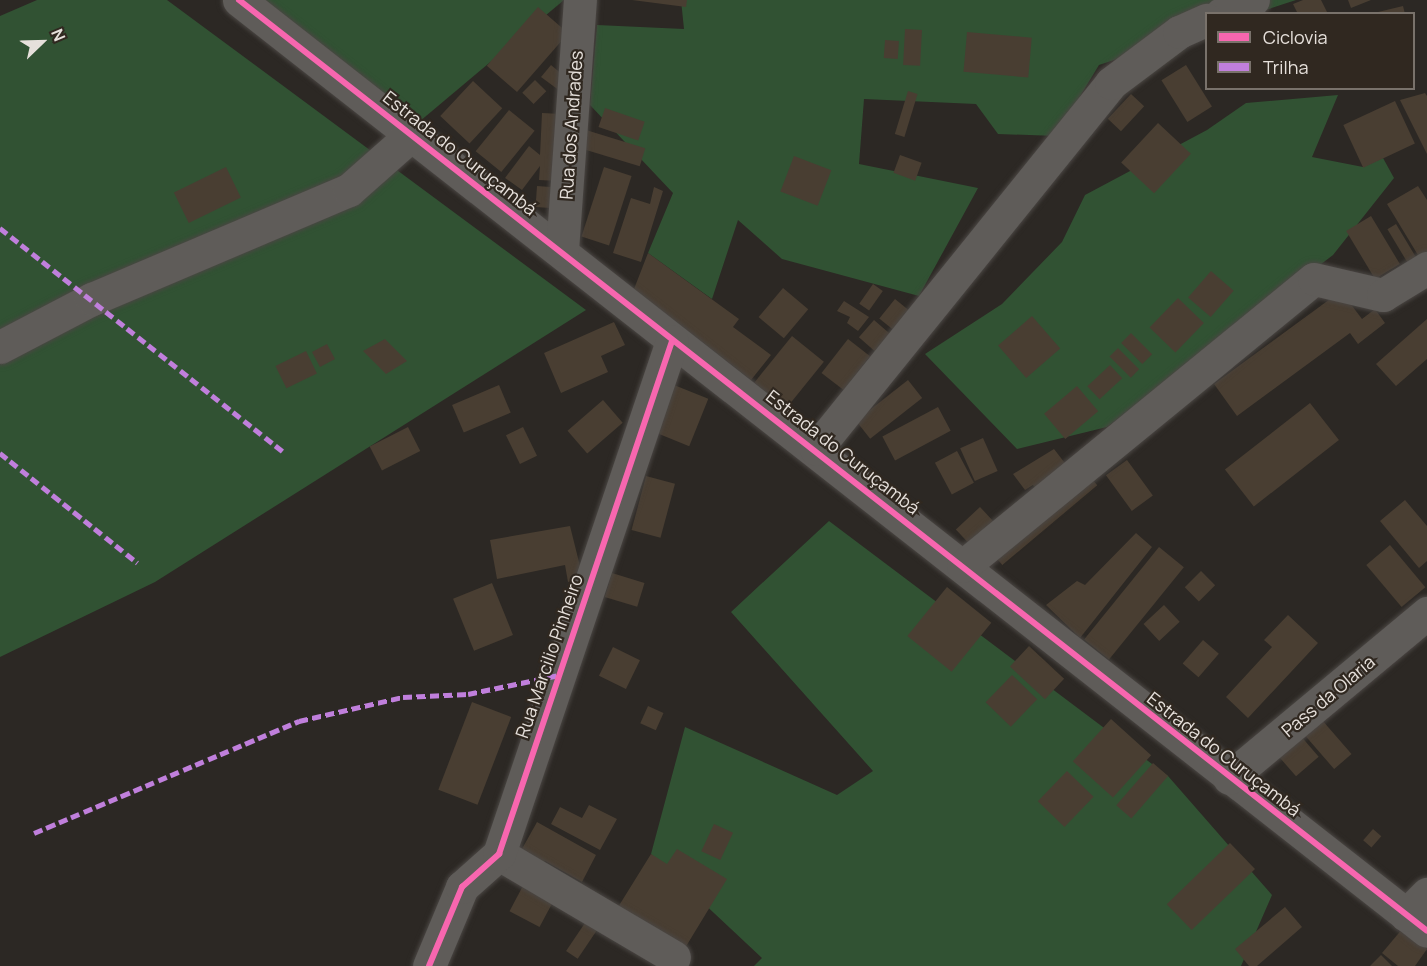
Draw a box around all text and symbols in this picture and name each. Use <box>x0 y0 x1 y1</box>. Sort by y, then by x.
north arrow <box>12 12 72 72</box>
legend <box>1205 12 1415 90</box>
text: N <box>46 25 71 45</box>
text: Ciclovia <box>1263 25 1328 49</box>
street label: Rua dos Andrades <box>555 50 587 200</box>
text: Trilha <box>1263 55 1308 79</box>
street label: Estrada do Curuçambá <box>379 86 541 220</box>
street label: Estrada do Curuçambá <box>762 385 924 519</box>
street label: Rua Marcilio Pinheiro <box>511 571 587 741</box>
street label: Pass da Olaria <box>1277 651 1379 741</box>
street label: Estrada do Curuçambá <box>1143 687 1305 821</box>

